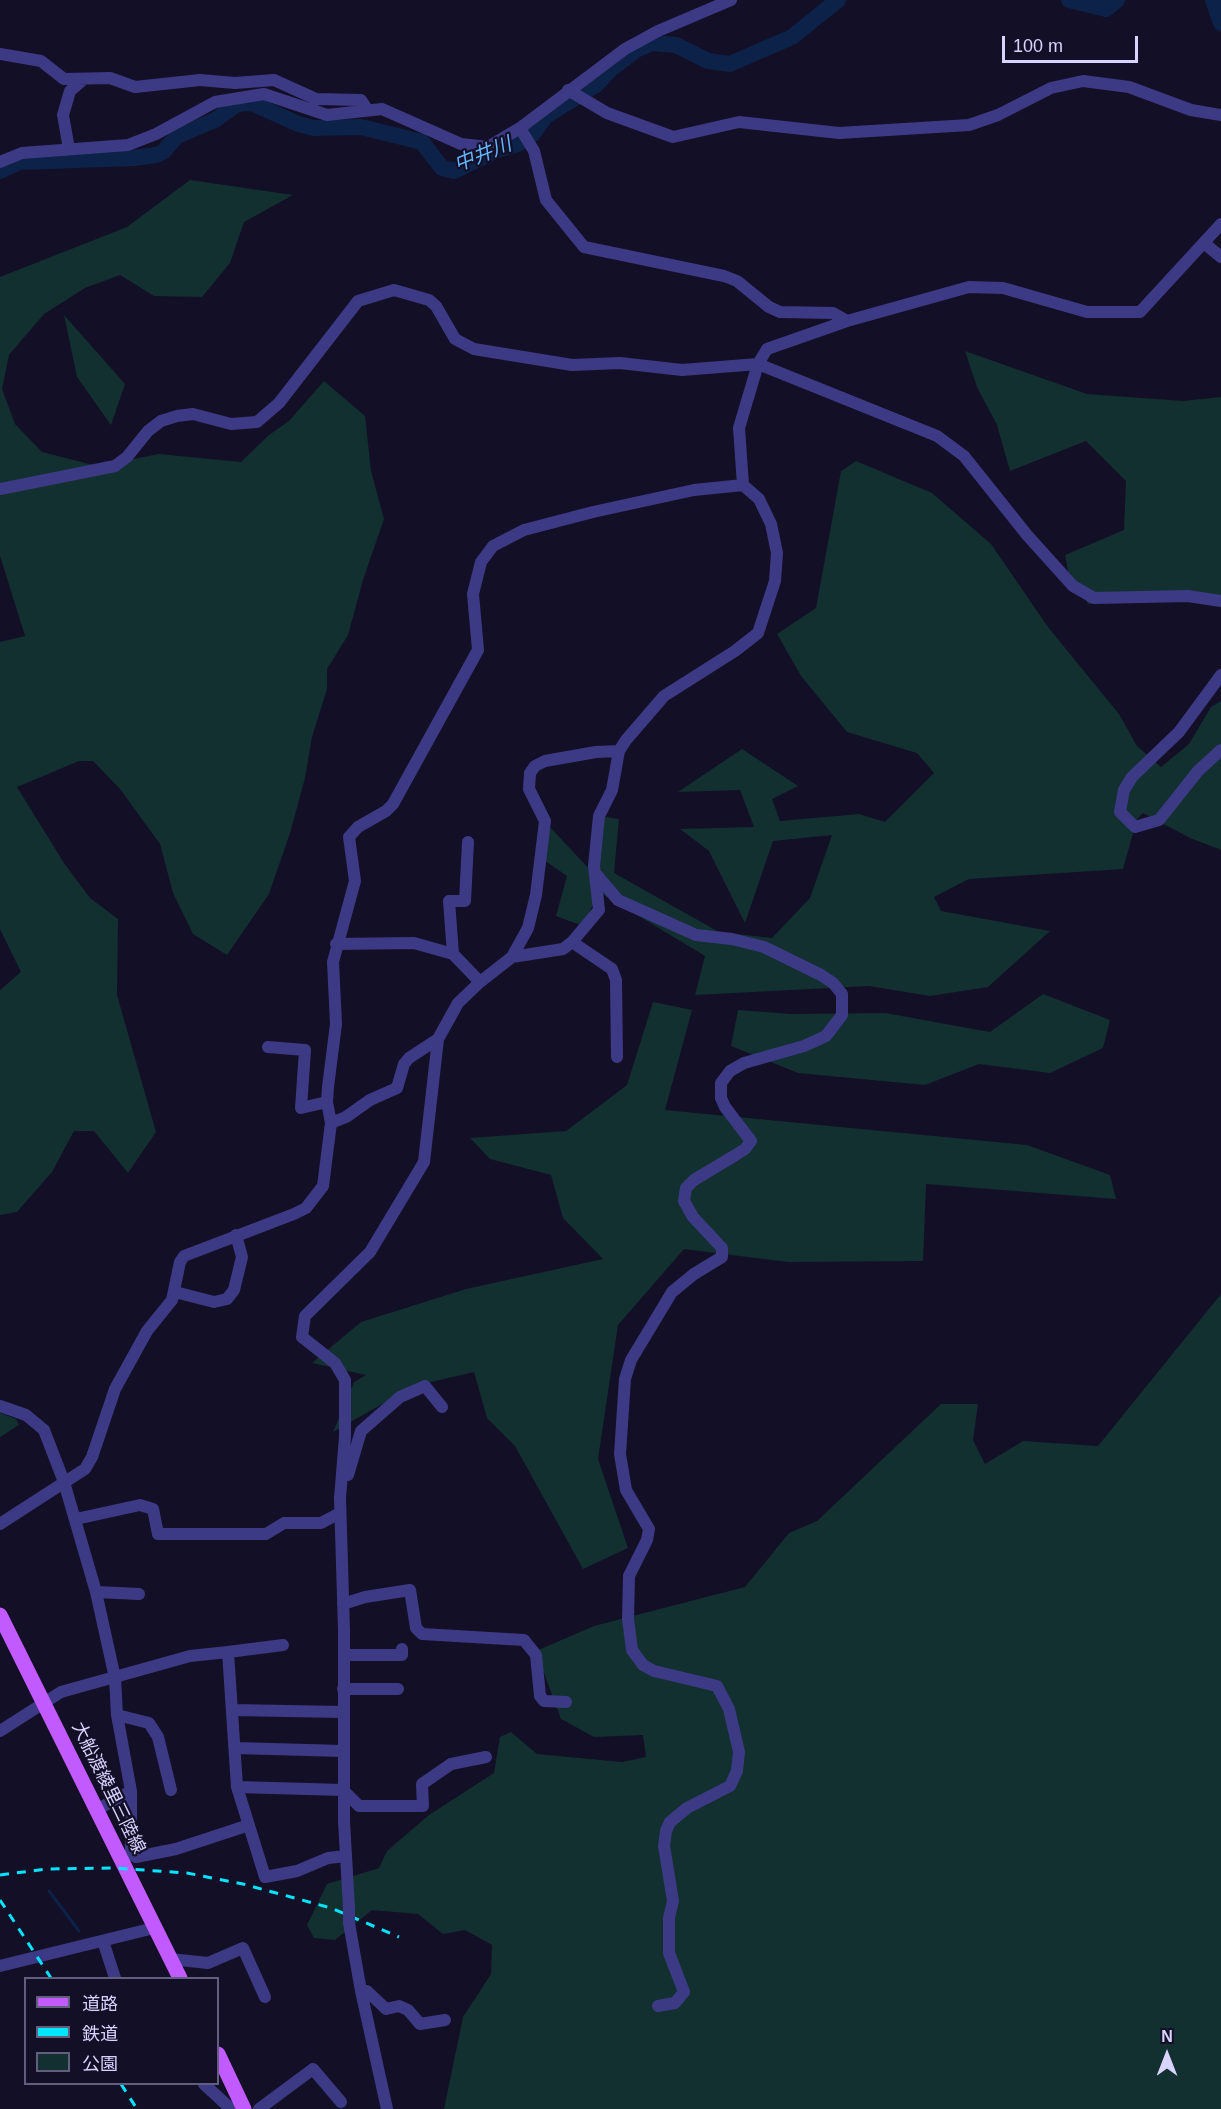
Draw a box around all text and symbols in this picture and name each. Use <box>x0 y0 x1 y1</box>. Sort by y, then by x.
scale bar <box>1005 24 1142 62</box>
text: 100 m <box>1013 36 1063 56</box>
water label: 中井川 <box>451 133 515 177</box>
street label: 大船渡綾里三陸線 <box>67 1719 149 1857</box>
legend <box>24 1977 219 2085</box>
text: 道路 <box>82 1994 118 2014</box>
text: 鉄道 <box>82 2024 118 2044</box>
north arrow <box>1137 2025 1197 2085</box>
text: N <box>1161 2028 1173 2045</box>
text: 公園 <box>82 2054 118 2074</box>

